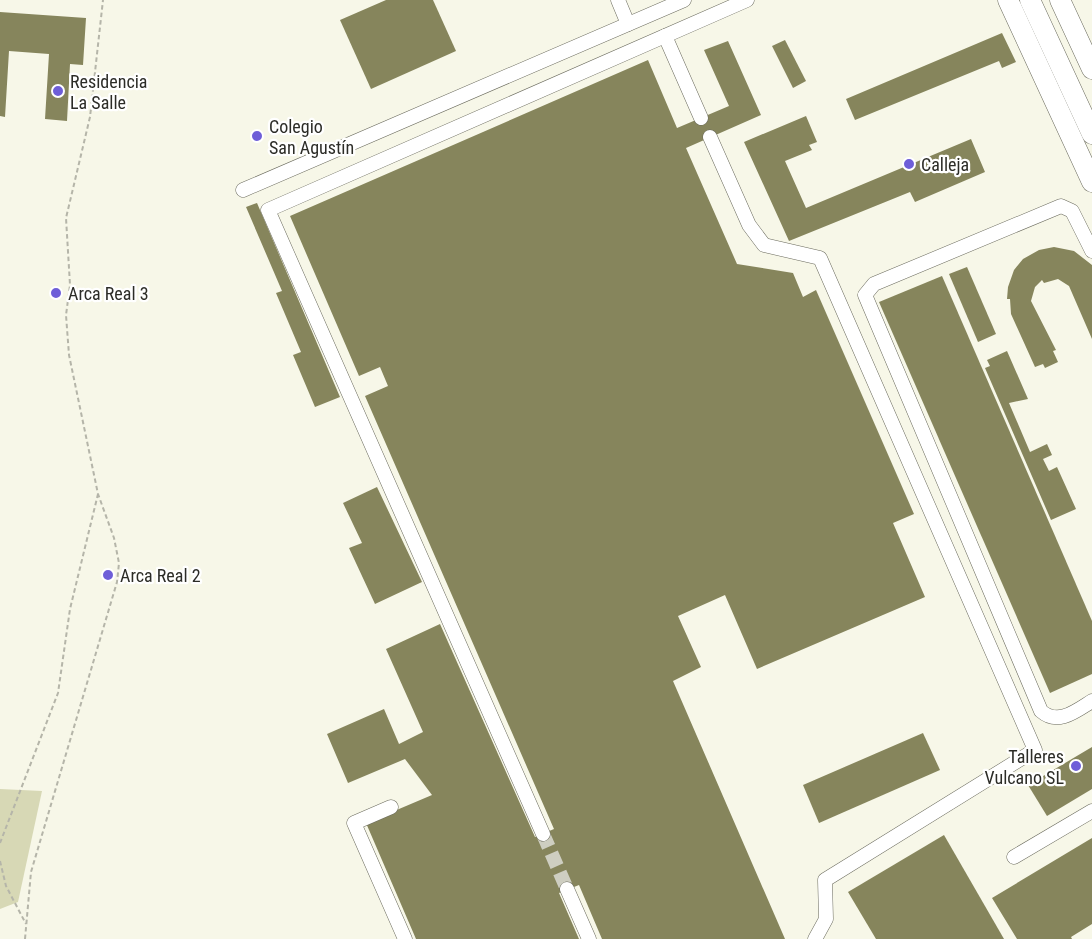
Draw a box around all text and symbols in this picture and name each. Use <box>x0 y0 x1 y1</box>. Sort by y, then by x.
place label: Residencia La Salle <box>70 71 147 113</box>
marker: Residencia La Salle <box>51 84 65 98</box>
place label: Colegio San Agustín <box>269 116 354 158</box>
marker: Colegio San Agustín <box>250 129 264 143</box>
place label: Calleja <box>921 154 969 175</box>
marker: Calleja <box>902 157 916 171</box>
place label: Arca Real 3 <box>68 283 149 304</box>
marker: Arca Real 3 <box>49 286 63 300</box>
place label: Arca Real 2 <box>120 565 201 586</box>
marker: Arca Real 2 <box>101 568 115 582</box>
place label: Talleres Vulcano SL <box>985 746 1064 788</box>
marker: Talleres Vulcano SL <box>1069 759 1083 773</box>

